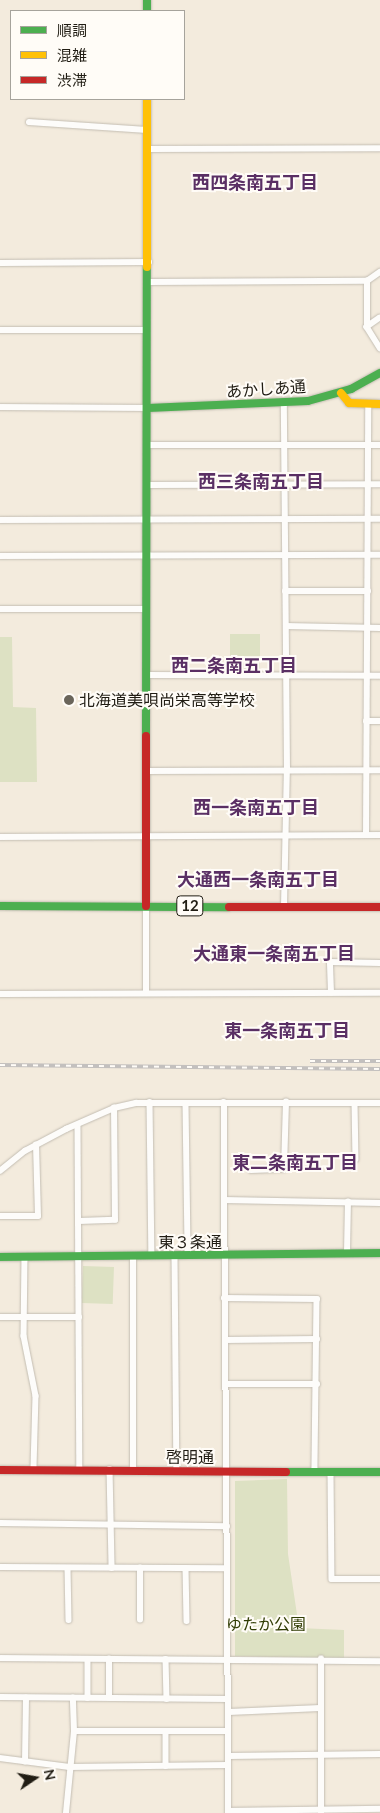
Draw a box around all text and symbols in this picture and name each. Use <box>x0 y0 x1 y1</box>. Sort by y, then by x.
legend <box>10 10 185 100</box>
text: 順調 <box>57 21 87 39</box>
text: 混雑 <box>57 46 87 64</box>
text: 渋滞 <box>57 71 87 89</box>
district label: 西四条南五丁目 <box>192 171 318 193</box>
street label: あかしあ通 <box>225 377 307 401</box>
district label: 西三条南五丁目 <box>198 470 324 492</box>
district label: 西二条南五丁目 <box>171 654 297 676</box>
place label: 北海道美唄尚栄高等学校 <box>79 690 255 710</box>
marker: 北海道美唄尚栄高等学校 <box>63 694 75 706</box>
district label: 西一条南五丁目 <box>193 796 319 818</box>
district label: 大通西一条南五丁目 <box>177 868 339 890</box>
road number: 12 <box>176 894 204 918</box>
district label: 大通東一条南五丁目 <box>193 942 355 964</box>
district label: 東一条南五丁目 <box>224 1019 350 1041</box>
district label: 東二条南五丁目 <box>232 1151 358 1173</box>
street label: 東３条通 <box>158 1232 222 1252</box>
street label: 啓明通 <box>166 1447 214 1467</box>
park label: ゆたか公園 <box>226 1614 306 1634</box>
north arrow <box>10 1753 60 1803</box>
text: N <box>41 1768 60 1782</box>

